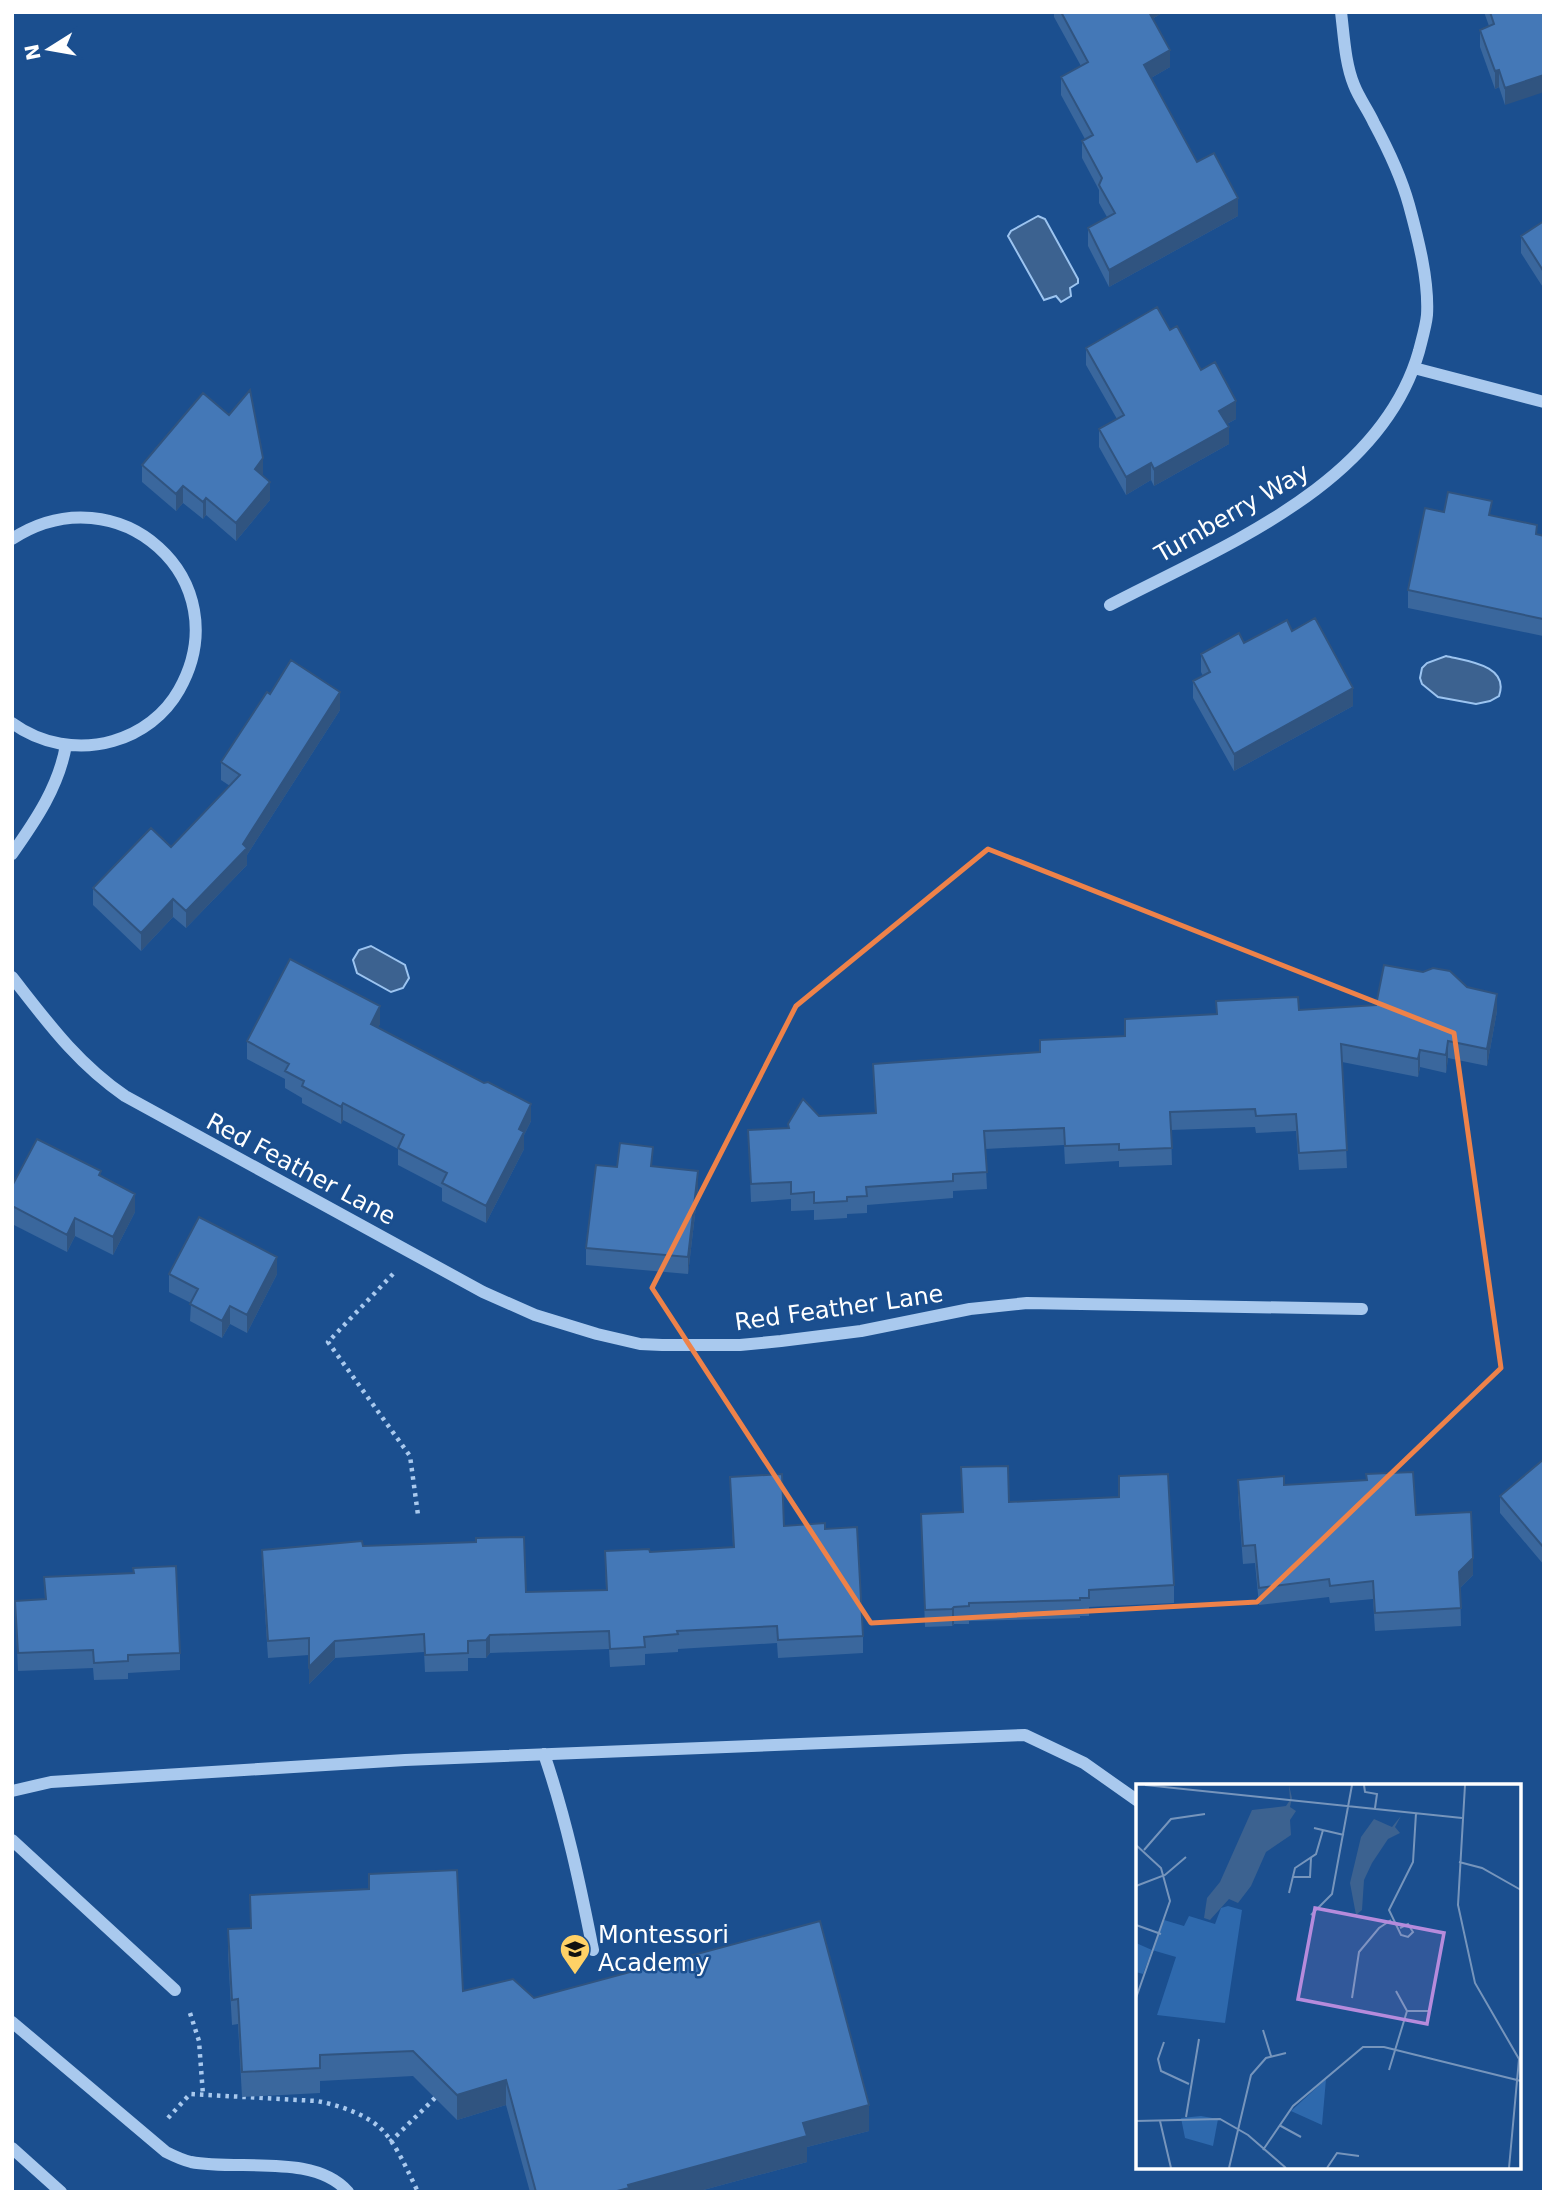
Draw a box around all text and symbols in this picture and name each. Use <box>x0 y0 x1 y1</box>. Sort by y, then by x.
north arrow <box>14 14 84 84</box>
text: N <box>20 42 45 62</box>
street label: Turnberry Way <box>1149 458 1314 569</box>
street label: Red Feather Lane <box>202 1107 400 1231</box>
street label: Red Feather Lane <box>733 1280 945 1336</box>
inset map <box>1136 1784 1521 2169</box>
place label: Montessori Academy <box>598 1921 729 1977</box>
school or university icon: Montessori Academy <box>558 1932 592 1976</box>

